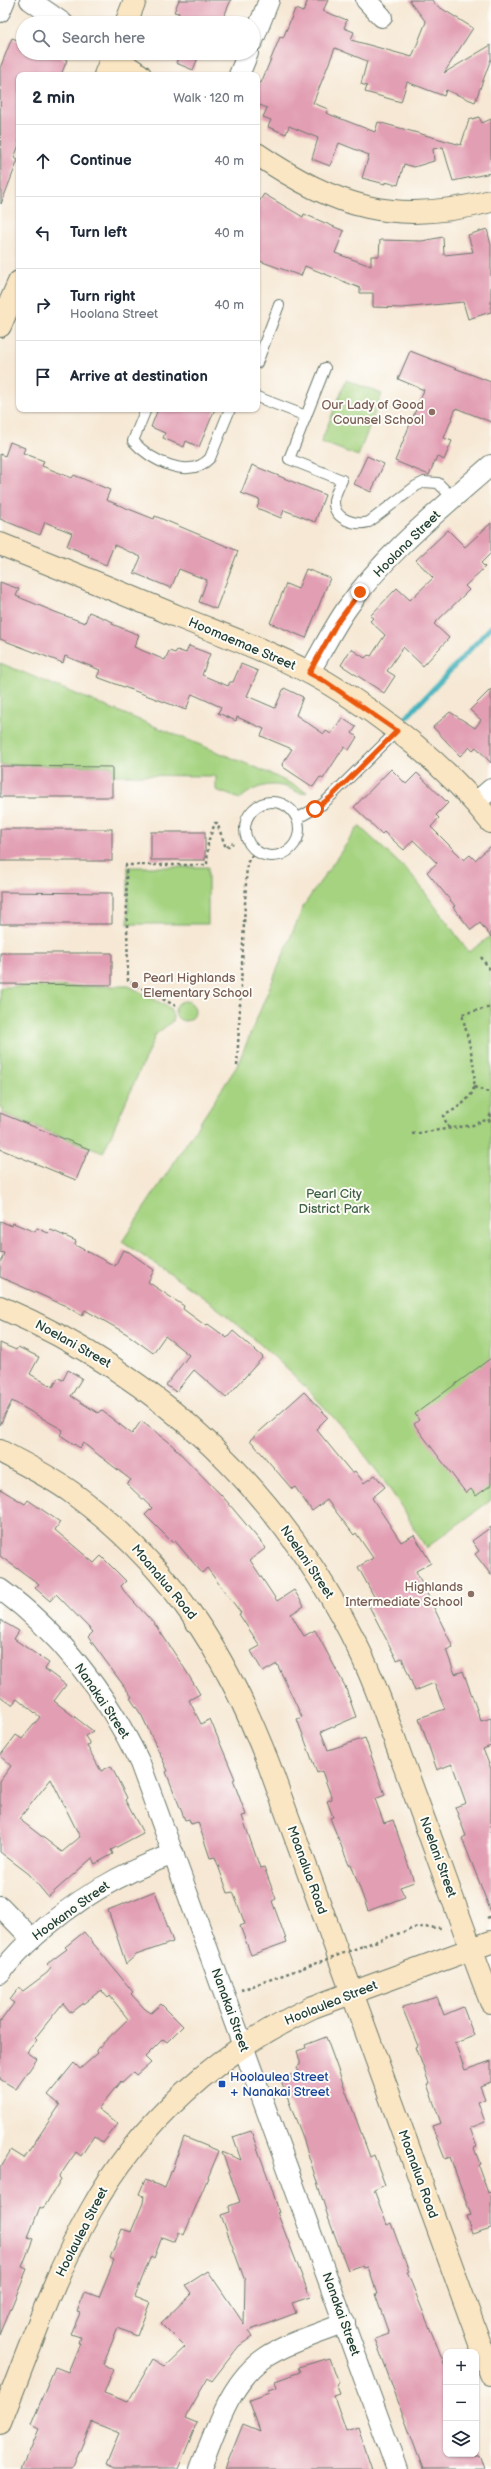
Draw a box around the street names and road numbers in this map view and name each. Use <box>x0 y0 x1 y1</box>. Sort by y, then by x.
street label: Hoolana Street <box>370 507 444 581</box>
street label: Hoomaemae Street <box>186 614 298 674</box>
street label: Noelani Street <box>32 1317 114 1371</box>
street label: Noelani Street <box>277 1523 337 1601</box>
street label: Moanalua Road <box>128 1541 200 1623</box>
street label: Nanakai Street <box>71 1660 133 1742</box>
street label: Noelani Street <box>416 1815 460 1899</box>
street label: Moanalua Road <box>284 1824 330 1916</box>
street label: Hookano Street <box>29 1878 113 1944</box>
street label: Nanakai Street <box>208 1966 252 2054</box>
street label: Hoolaulea Street <box>282 1977 380 2029</box>
street label: Moanalua Road <box>395 2128 441 2220</box>
street label: Hoolaulea Street <box>53 2184 111 2280</box>
street label: Nanakai Street <box>319 2270 363 2358</box>

